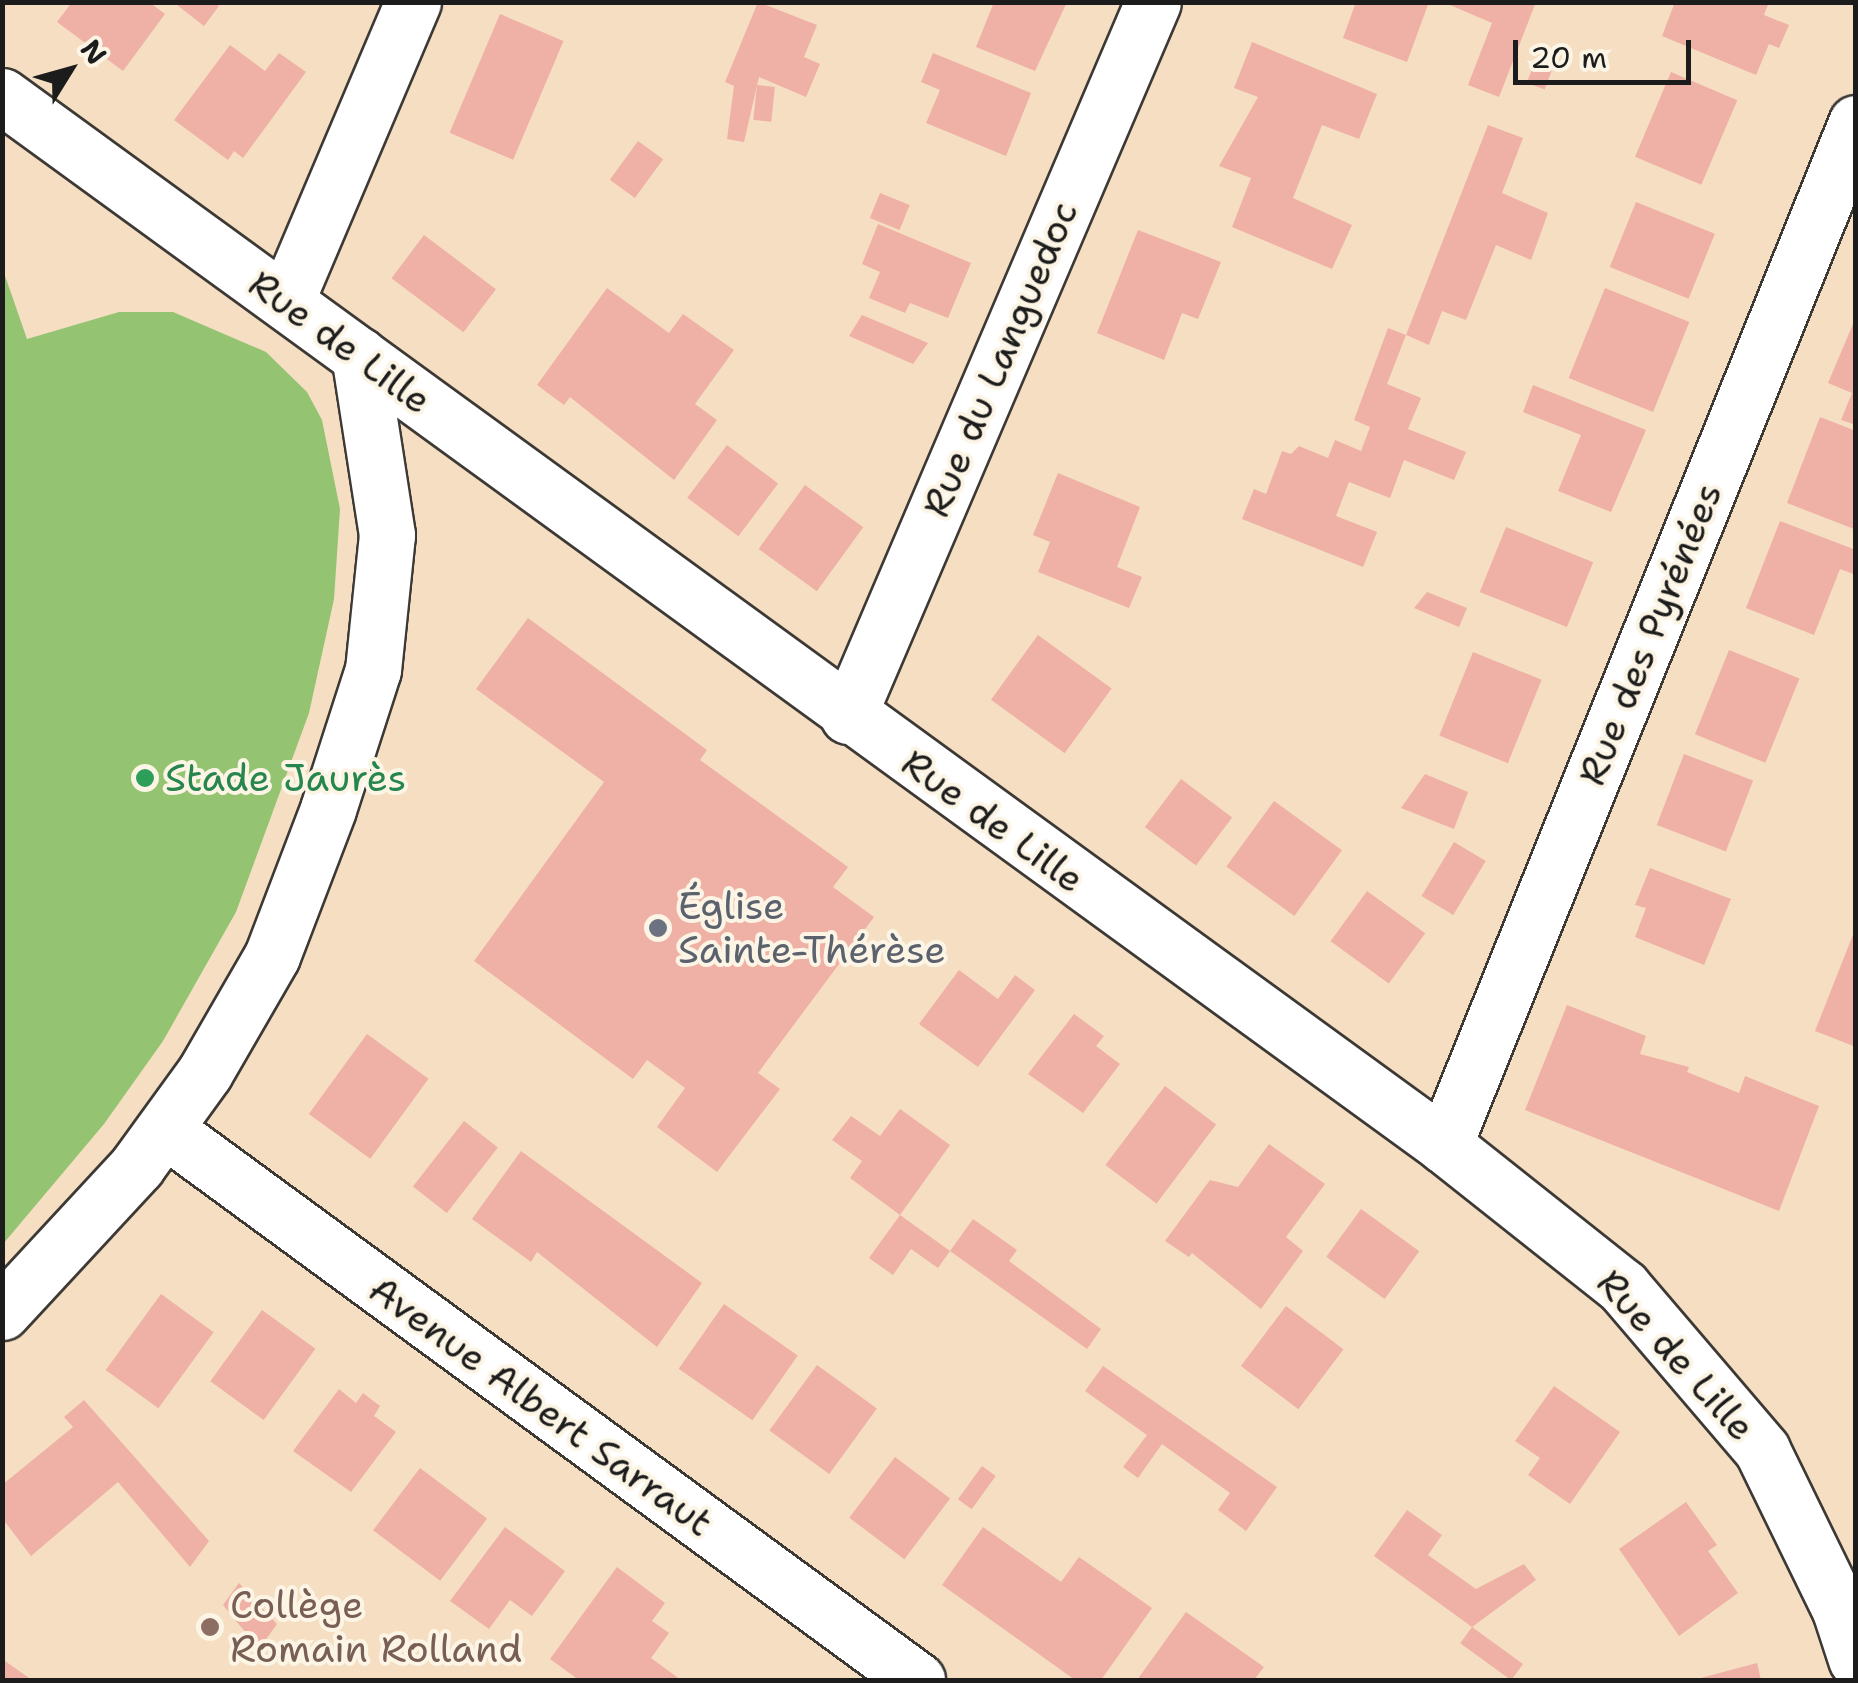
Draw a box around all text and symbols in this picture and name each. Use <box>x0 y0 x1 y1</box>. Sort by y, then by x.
north arrow <box>20 20 120 120</box>
scale bar <box>1518 20 1696 82</box>
text: N <box>72 32 116 72</box>
text: 20 m <box>1530 37 1607 78</box>
street label: Rue du Languedoc <box>913 194 1087 524</box>
street label: Rue de Lille <box>240 261 440 423</box>
street label: Rue des Pyrénées <box>1569 476 1731 792</box>
street label: Rue de Lille <box>893 740 1093 902</box>
place label: Stade Jaurès <box>165 755 406 801</box>
marker: Stade Jaurès <box>134 767 156 789</box>
place label: Église Sainte-Thérèse <box>678 883 946 972</box>
marker: Église Sainte-Thérèse <box>647 917 669 939</box>
street label: Rue de Lille <box>1587 1260 1765 1450</box>
street label: Avenue Albert Sarraut <box>360 1266 722 1546</box>
place label: Collège Romain Rolland <box>230 1582 522 1672</box>
marker: Collège Romain Rolland <box>199 1616 221 1638</box>

